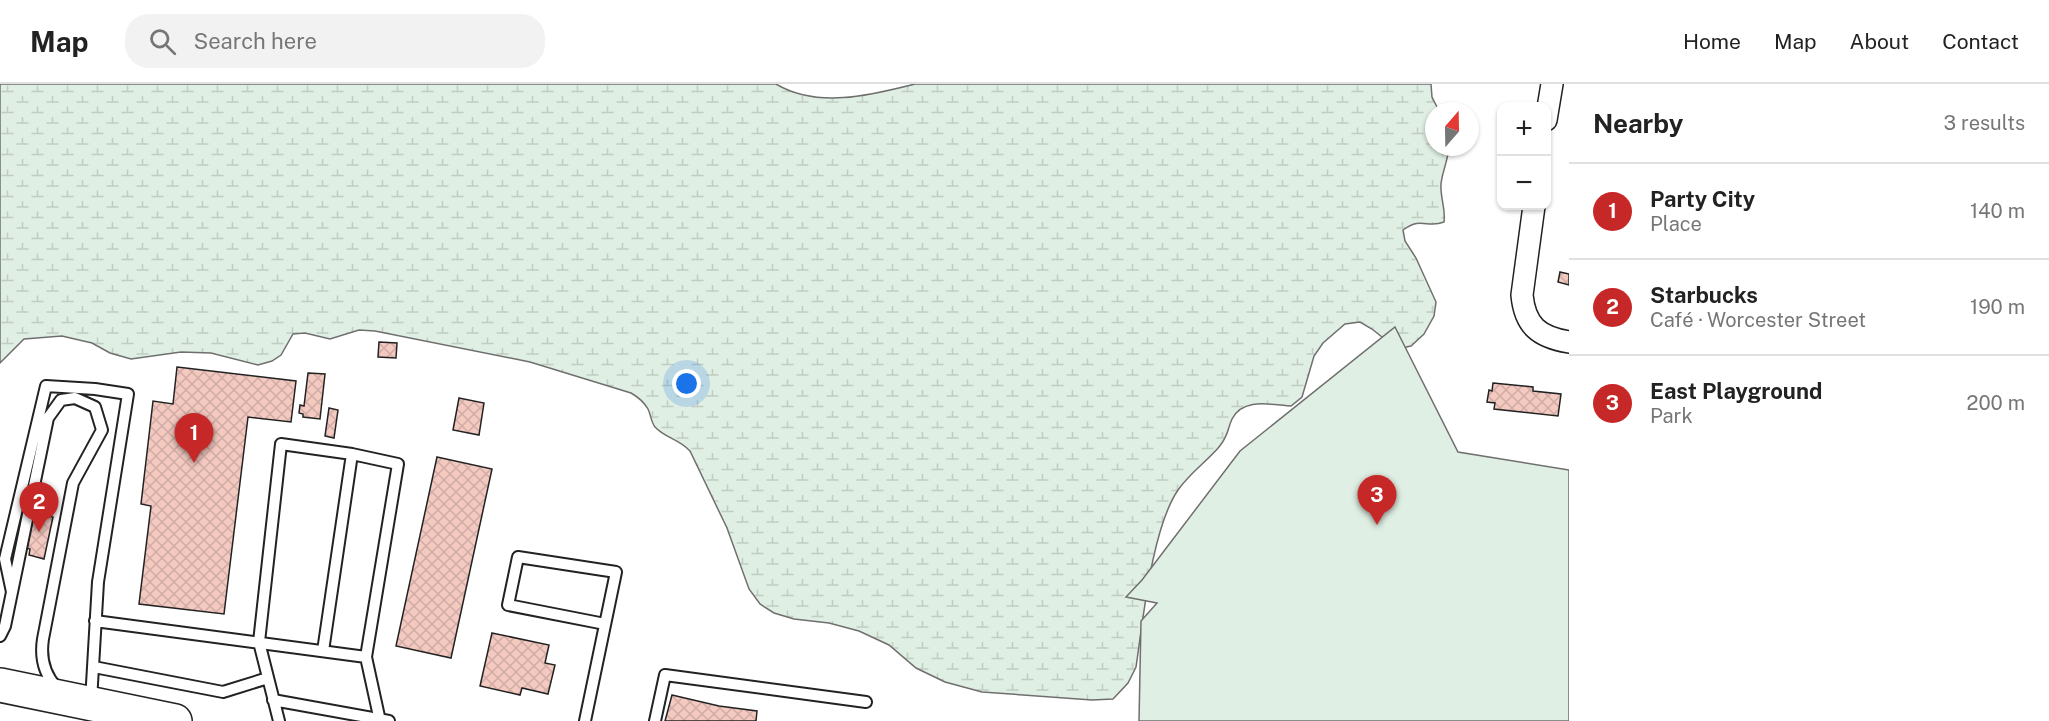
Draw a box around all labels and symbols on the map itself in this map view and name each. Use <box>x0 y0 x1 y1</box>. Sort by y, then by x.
north arrow <box>1425 102 1479 156</box>
your location <box>672 369 701 398</box>
pin: 1 <box>174 414 214 463</box>
pin: 3 <box>1358 476 1396 525</box>
pin: 2 <box>20 482 58 532</box>

